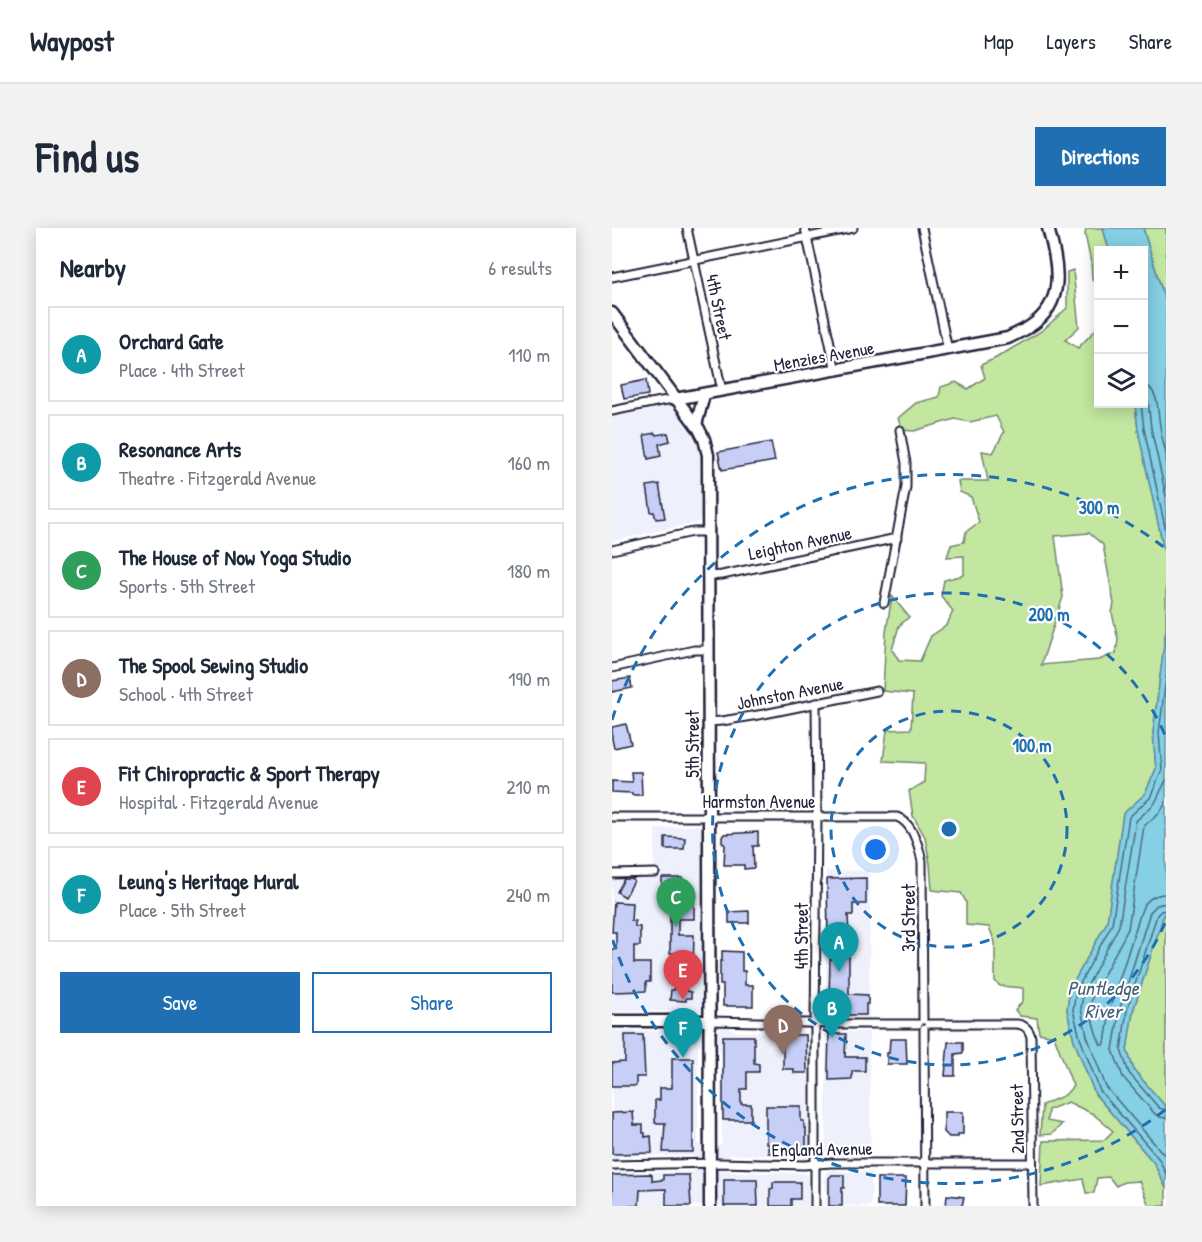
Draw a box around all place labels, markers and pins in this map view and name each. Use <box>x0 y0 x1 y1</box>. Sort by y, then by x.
centre of rings <box>939 819 959 839</box>
pin: C <box>656 878 696 927</box>
pin: A <box>820 922 858 972</box>
pin: E <box>664 950 702 1000</box>
pin: B <box>812 988 852 1038</box>
pin: D <box>764 1006 802 1055</box>
pin: F <box>664 1008 702 1058</box>

